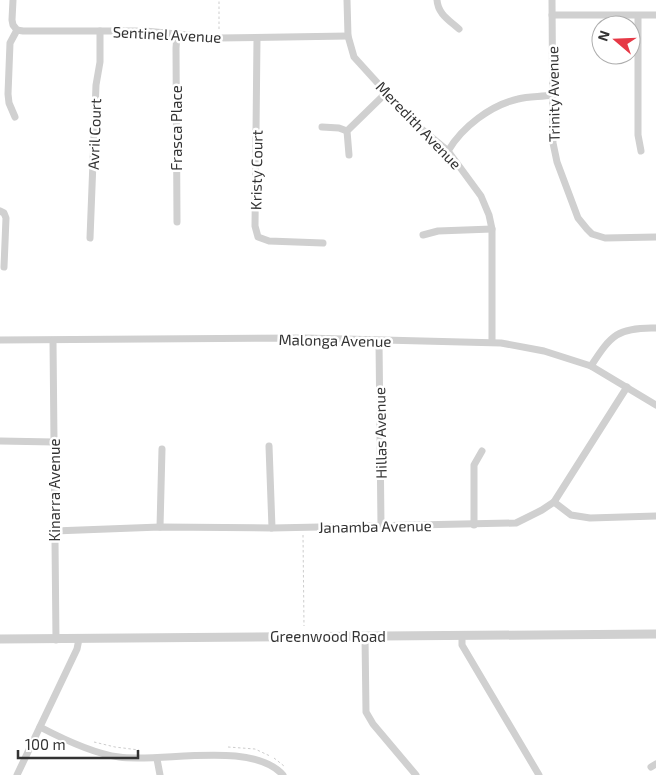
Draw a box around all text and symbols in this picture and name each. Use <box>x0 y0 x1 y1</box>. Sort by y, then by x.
north arrow <box>591 15 641 65</box>
street label: Sentinel Avenue <box>112 22 222 46</box>
text: N <box>594 28 613 43</box>
street label: Trinity Avenue <box>543 46 563 142</box>
street label: Meredith Avenue <box>373 77 465 173</box>
street label: Frasca Place <box>167 85 185 171</box>
street label: Avril Court <box>84 98 104 170</box>
street label: Kristy Court <box>246 129 266 210</box>
street label: Malonga Avenue <box>278 330 392 350</box>
street label: Hillas Avenue <box>370 387 390 479</box>
street label: Kinarra Avenue <box>45 438 63 542</box>
street label: Janamba Avenue <box>318 516 432 536</box>
street label: Greenwood Road <box>270 627 386 645</box>
scale bar <box>18 728 138 760</box>
text: 100 m <box>25 735 66 753</box>

